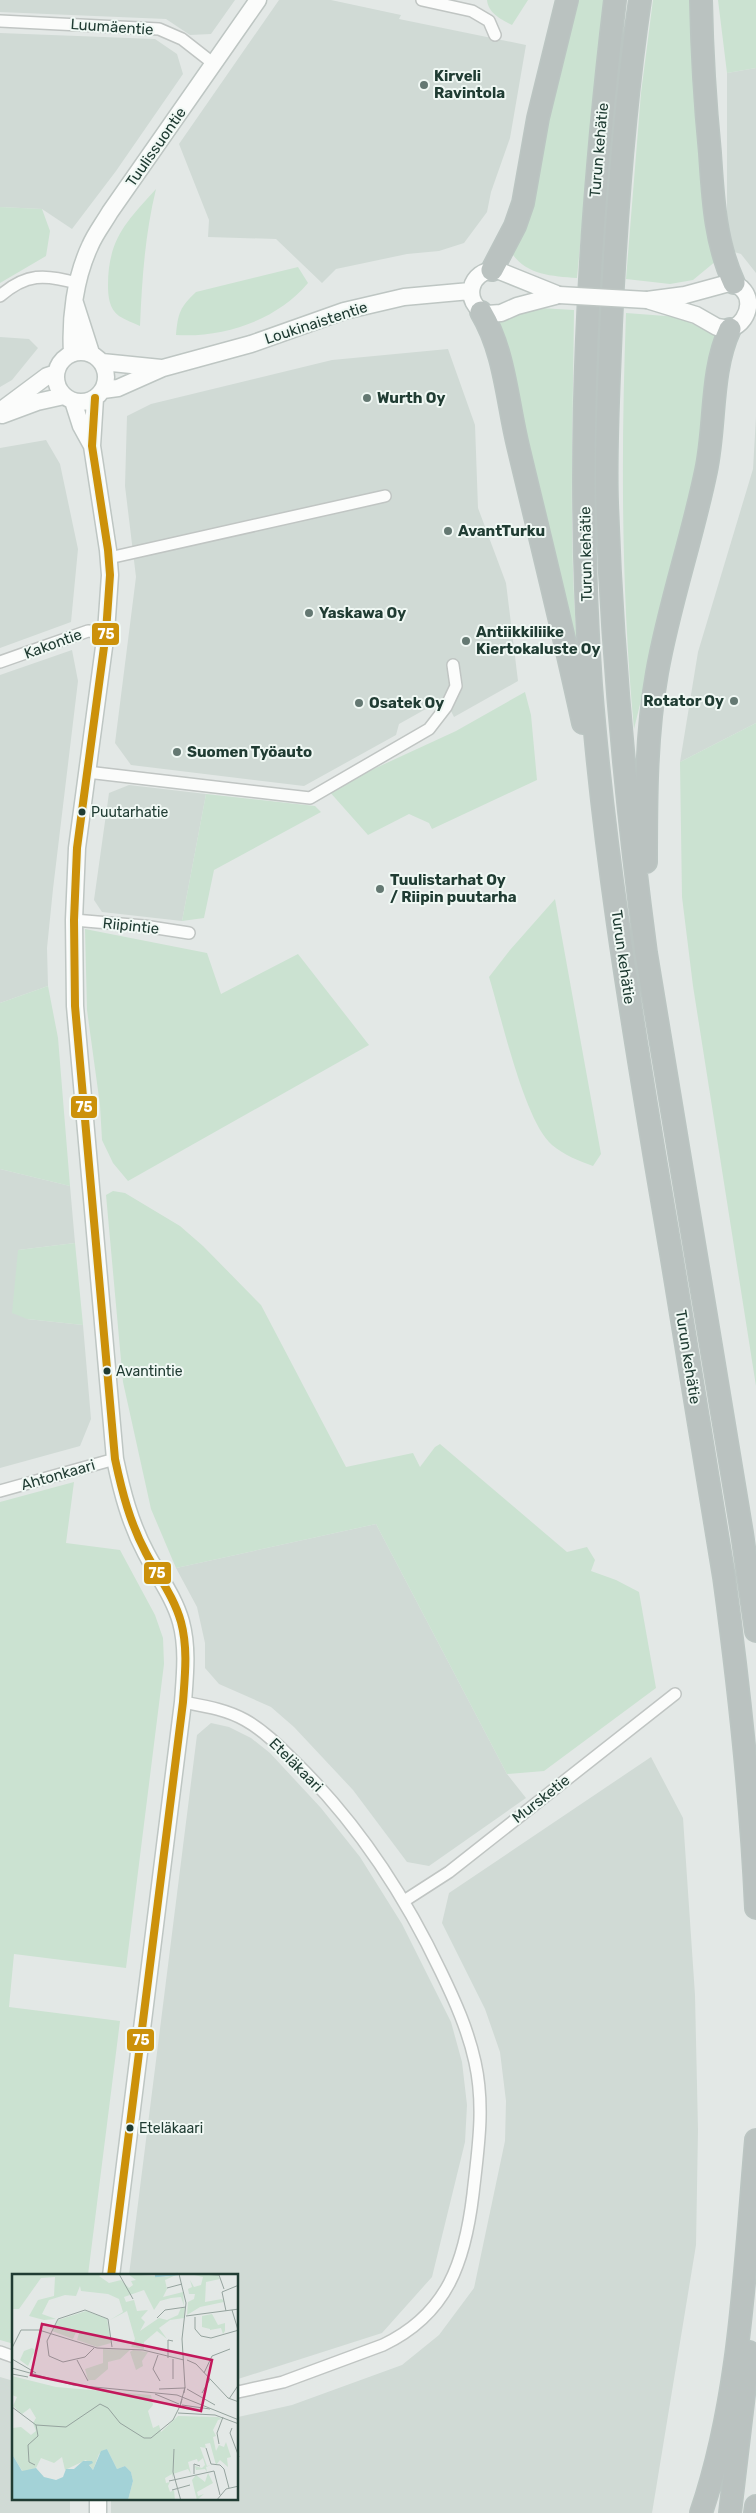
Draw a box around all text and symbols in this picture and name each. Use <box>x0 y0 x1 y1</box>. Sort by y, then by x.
street label: Luumäentie <box>70 15 154 39</box>
place label: Kirveli Ravintola <box>434 67 505 102</box>
marker: Kirveli Ravintola <box>418 79 430 91</box>
street label: Turun kehätie <box>586 102 612 198</box>
street label: Tuulissuontie <box>122 104 190 190</box>
street label: Loukinaistentie <box>262 298 370 348</box>
place label: Wurth Oy <box>377 389 445 407</box>
marker: Wurth Oy <box>361 392 373 404</box>
street label: Turun kehätie <box>576 506 596 602</box>
place label: AvantTurku <box>458 522 545 540</box>
marker: AvantTurku <box>442 525 454 537</box>
place label: Yaskawa Oy <box>319 604 406 622</box>
marker: Yaskawa Oy <box>303 607 315 619</box>
line badge: 75 <box>91 622 120 646</box>
place label: Antiikkiliike Kiertokaluste Oy <box>476 623 601 658</box>
street label: Kakontie <box>22 625 84 663</box>
text: 75 <box>97 626 115 643</box>
marker: Antiikkiliike Kiertokaluste Oy <box>460 635 472 647</box>
place label: Rotator Oy <box>643 692 724 710</box>
place label: Osatek Oy <box>369 694 444 712</box>
marker: Rotator Oy <box>728 695 740 707</box>
marker: Osatek Oy <box>353 697 365 709</box>
place label: Suomen Työauto <box>187 743 312 761</box>
marker: Suomen Työauto <box>171 746 183 758</box>
place label: Puutarhatie <box>91 804 168 821</box>
marker: Puutarhatie <box>77 807 87 817</box>
place label: Tuulistarhat Oy / Riipin puutarha <box>390 871 517 906</box>
marker: Tuulistarhat Oy / Riipin puutarha <box>374 883 386 895</box>
street label: Turun kehätie <box>607 909 639 1005</box>
street label: Riipintie <box>102 914 160 938</box>
line badge: 75 <box>70 1095 98 1119</box>
text: 75 <box>75 1099 93 1116</box>
street label: Turun kehätie <box>672 1309 704 1405</box>
place label: Avantintie <box>116 1363 183 1380</box>
marker: Avantintie <box>102 1366 112 1376</box>
street label: Ahtonkaari <box>19 1456 97 1494</box>
line badge: 75 <box>143 1561 172 1585</box>
text: 75 <box>148 1565 166 1582</box>
street label: Eteläkaari <box>265 1734 327 1796</box>
street label: Mursketie <box>509 1771 573 1827</box>
line badge: 75 <box>126 2028 155 2052</box>
text: 75 <box>132 2032 150 2049</box>
place label: Eteläkaari <box>139 2120 203 2137</box>
marker: Eteläkaari <box>125 2123 135 2133</box>
inset map <box>12 2274 239 2500</box>

